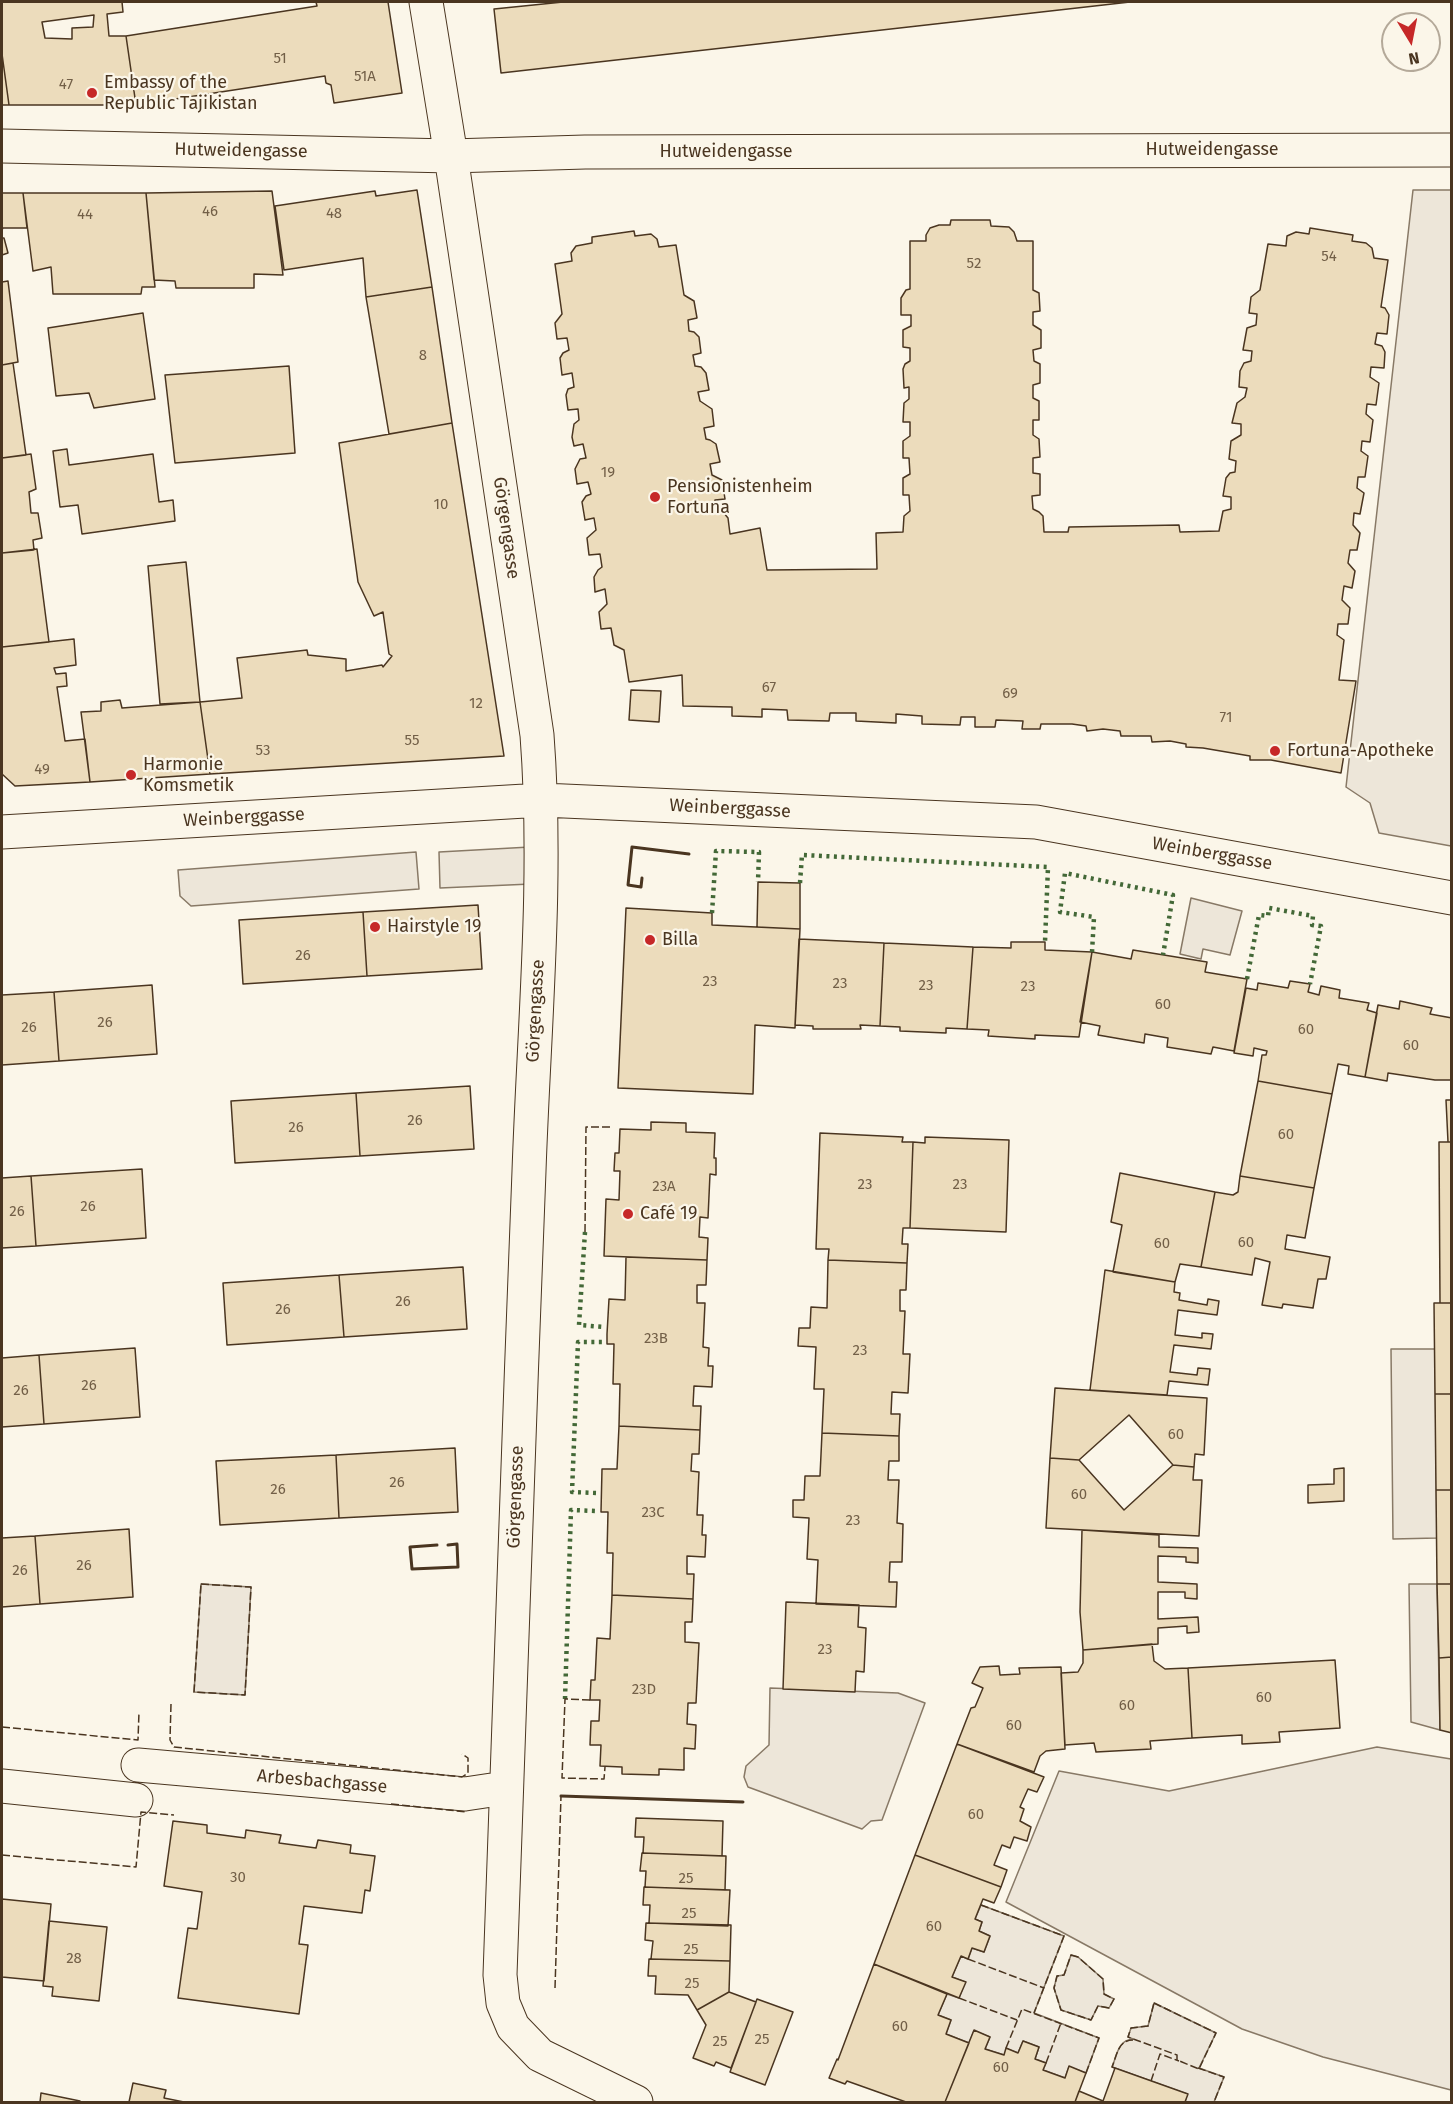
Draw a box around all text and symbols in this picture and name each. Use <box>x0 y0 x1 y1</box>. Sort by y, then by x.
north arrow <box>1381 12 1441 72</box>
text: N <box>1407 48 1421 69</box>
house number: 51 <box>273 50 287 68</box>
house number: 51A <box>354 68 376 86</box>
place label: Embassy of the Republic Tajikistan <box>104 72 258 115</box>
house number: 47 <box>59 76 73 94</box>
marker: Embassy of the Republic Tajikistan <box>85 86 99 100</box>
street label: Hutweidengasse <box>174 139 308 163</box>
street label: Hutweidengasse <box>1145 139 1279 161</box>
street label: Hutweidengasse <box>659 141 793 163</box>
house number: 46 <box>202 203 218 221</box>
house number: 48 <box>326 205 342 223</box>
house number: 44 <box>77 206 93 224</box>
house number: 54 <box>1321 248 1337 266</box>
house number: 52 <box>967 255 981 273</box>
house number: 8 <box>419 347 427 365</box>
house number: 19 <box>601 464 615 482</box>
street label: Görgengasse <box>488 475 524 581</box>
place label: Pensionistenheim Fortuna <box>667 476 813 518</box>
marker: Pensionistenheim Fortuna <box>648 490 662 504</box>
house number: 10 <box>434 496 448 514</box>
house number: 67 <box>762 679 776 697</box>
house number: 69 <box>1002 685 1018 703</box>
house number: 12 <box>469 695 483 713</box>
house number: 71 <box>1220 709 1232 727</box>
house number: 55 <box>405 732 419 750</box>
place label: Fortuna-Apotheke <box>1287 740 1434 762</box>
house number: 53 <box>256 742 270 760</box>
marker: Fortuna-Apotheke <box>1268 744 1282 758</box>
place label: Harmonie Komsmetik <box>143 754 234 796</box>
house number: 49 <box>34 761 50 779</box>
marker: Harmonie Komsmetik <box>124 768 138 782</box>
street label: Weinberggasse <box>669 795 791 823</box>
street label: Weinberggasse <box>183 804 305 832</box>
street label: Weinberggasse <box>1150 833 1274 875</box>
place label: Hairstyle 19 <box>387 916 481 938</box>
marker: Hairstyle 19 <box>368 920 382 934</box>
place label: Billa <box>662 929 698 951</box>
marker: Billa <box>643 933 657 947</box>
house number: 26 <box>295 947 311 965</box>
street label: Görgengasse <box>523 959 549 1063</box>
house number: 23 <box>703 973 717 991</box>
house number: 23 <box>833 975 847 993</box>
house number: 23 <box>919 977 933 995</box>
house number: 23 <box>1021 978 1035 996</box>
house number: 60 <box>1155 996 1171 1014</box>
house number: 26 <box>97 1014 113 1032</box>
house number: 26 <box>21 1019 37 1037</box>
house number: 60 <box>1298 1021 1314 1039</box>
house number: 60 <box>1403 1037 1419 1055</box>
house number: 26 <box>407 1112 423 1130</box>
house number: 26 <box>288 1119 304 1137</box>
house number: 60 <box>1278 1126 1294 1144</box>
house number: 23 <box>858 1176 872 1194</box>
house number: 23 <box>953 1176 967 1194</box>
house number: 23A <box>652 1178 676 1196</box>
house number: 26 <box>80 1198 96 1216</box>
house number: 26 <box>9 1203 25 1221</box>
place label: Café 19 <box>640 1203 697 1225</box>
marker: Café 19 <box>621 1207 635 1221</box>
house number: 60 <box>1238 1234 1254 1252</box>
house number: 60 <box>1154 1235 1170 1253</box>
house number: 26 <box>395 1293 411 1311</box>
house number: 26 <box>275 1301 291 1319</box>
house number: 23B <box>644 1330 668 1348</box>
house number: 23 <box>853 1342 867 1360</box>
house number: 26 <box>81 1377 97 1395</box>
house number: 26 <box>13 1382 29 1400</box>
house number: 60 <box>1168 1426 1184 1444</box>
street label: Görgengasse <box>503 1445 529 1549</box>
house number: 26 <box>389 1474 405 1492</box>
house number: 26 <box>270 1481 286 1499</box>
house number: 60 <box>1071 1486 1087 1504</box>
house number: 23C <box>641 1504 665 1522</box>
house number: 23 <box>846 1512 860 1530</box>
house number: 26 <box>76 1557 92 1575</box>
house number: 26 <box>12 1562 28 1580</box>
house number: 23 <box>818 1641 832 1659</box>
house number: 23D <box>632 1681 656 1699</box>
house number: 60 <box>1256 1689 1272 1707</box>
house number: 60 <box>1119 1697 1135 1715</box>
house number: 60 <box>1006 1717 1022 1735</box>
street label: Arbesbachgasse <box>256 1766 388 1798</box>
house number: 60 <box>968 1806 984 1824</box>
house number: 30 <box>230 1869 246 1887</box>
house number: 25 <box>679 1870 693 1888</box>
house number: 25 <box>682 1905 696 1923</box>
house number: 60 <box>926 1918 942 1936</box>
house number: 25 <box>684 1941 698 1959</box>
house number: 28 <box>66 1950 82 1968</box>
house number: 25 <box>685 1975 699 1993</box>
house number: 60 <box>892 2018 908 2036</box>
house number: 25 <box>755 2031 769 2049</box>
house number: 25 <box>713 2033 727 2051</box>
house number: 60 <box>993 2059 1009 2077</box>

